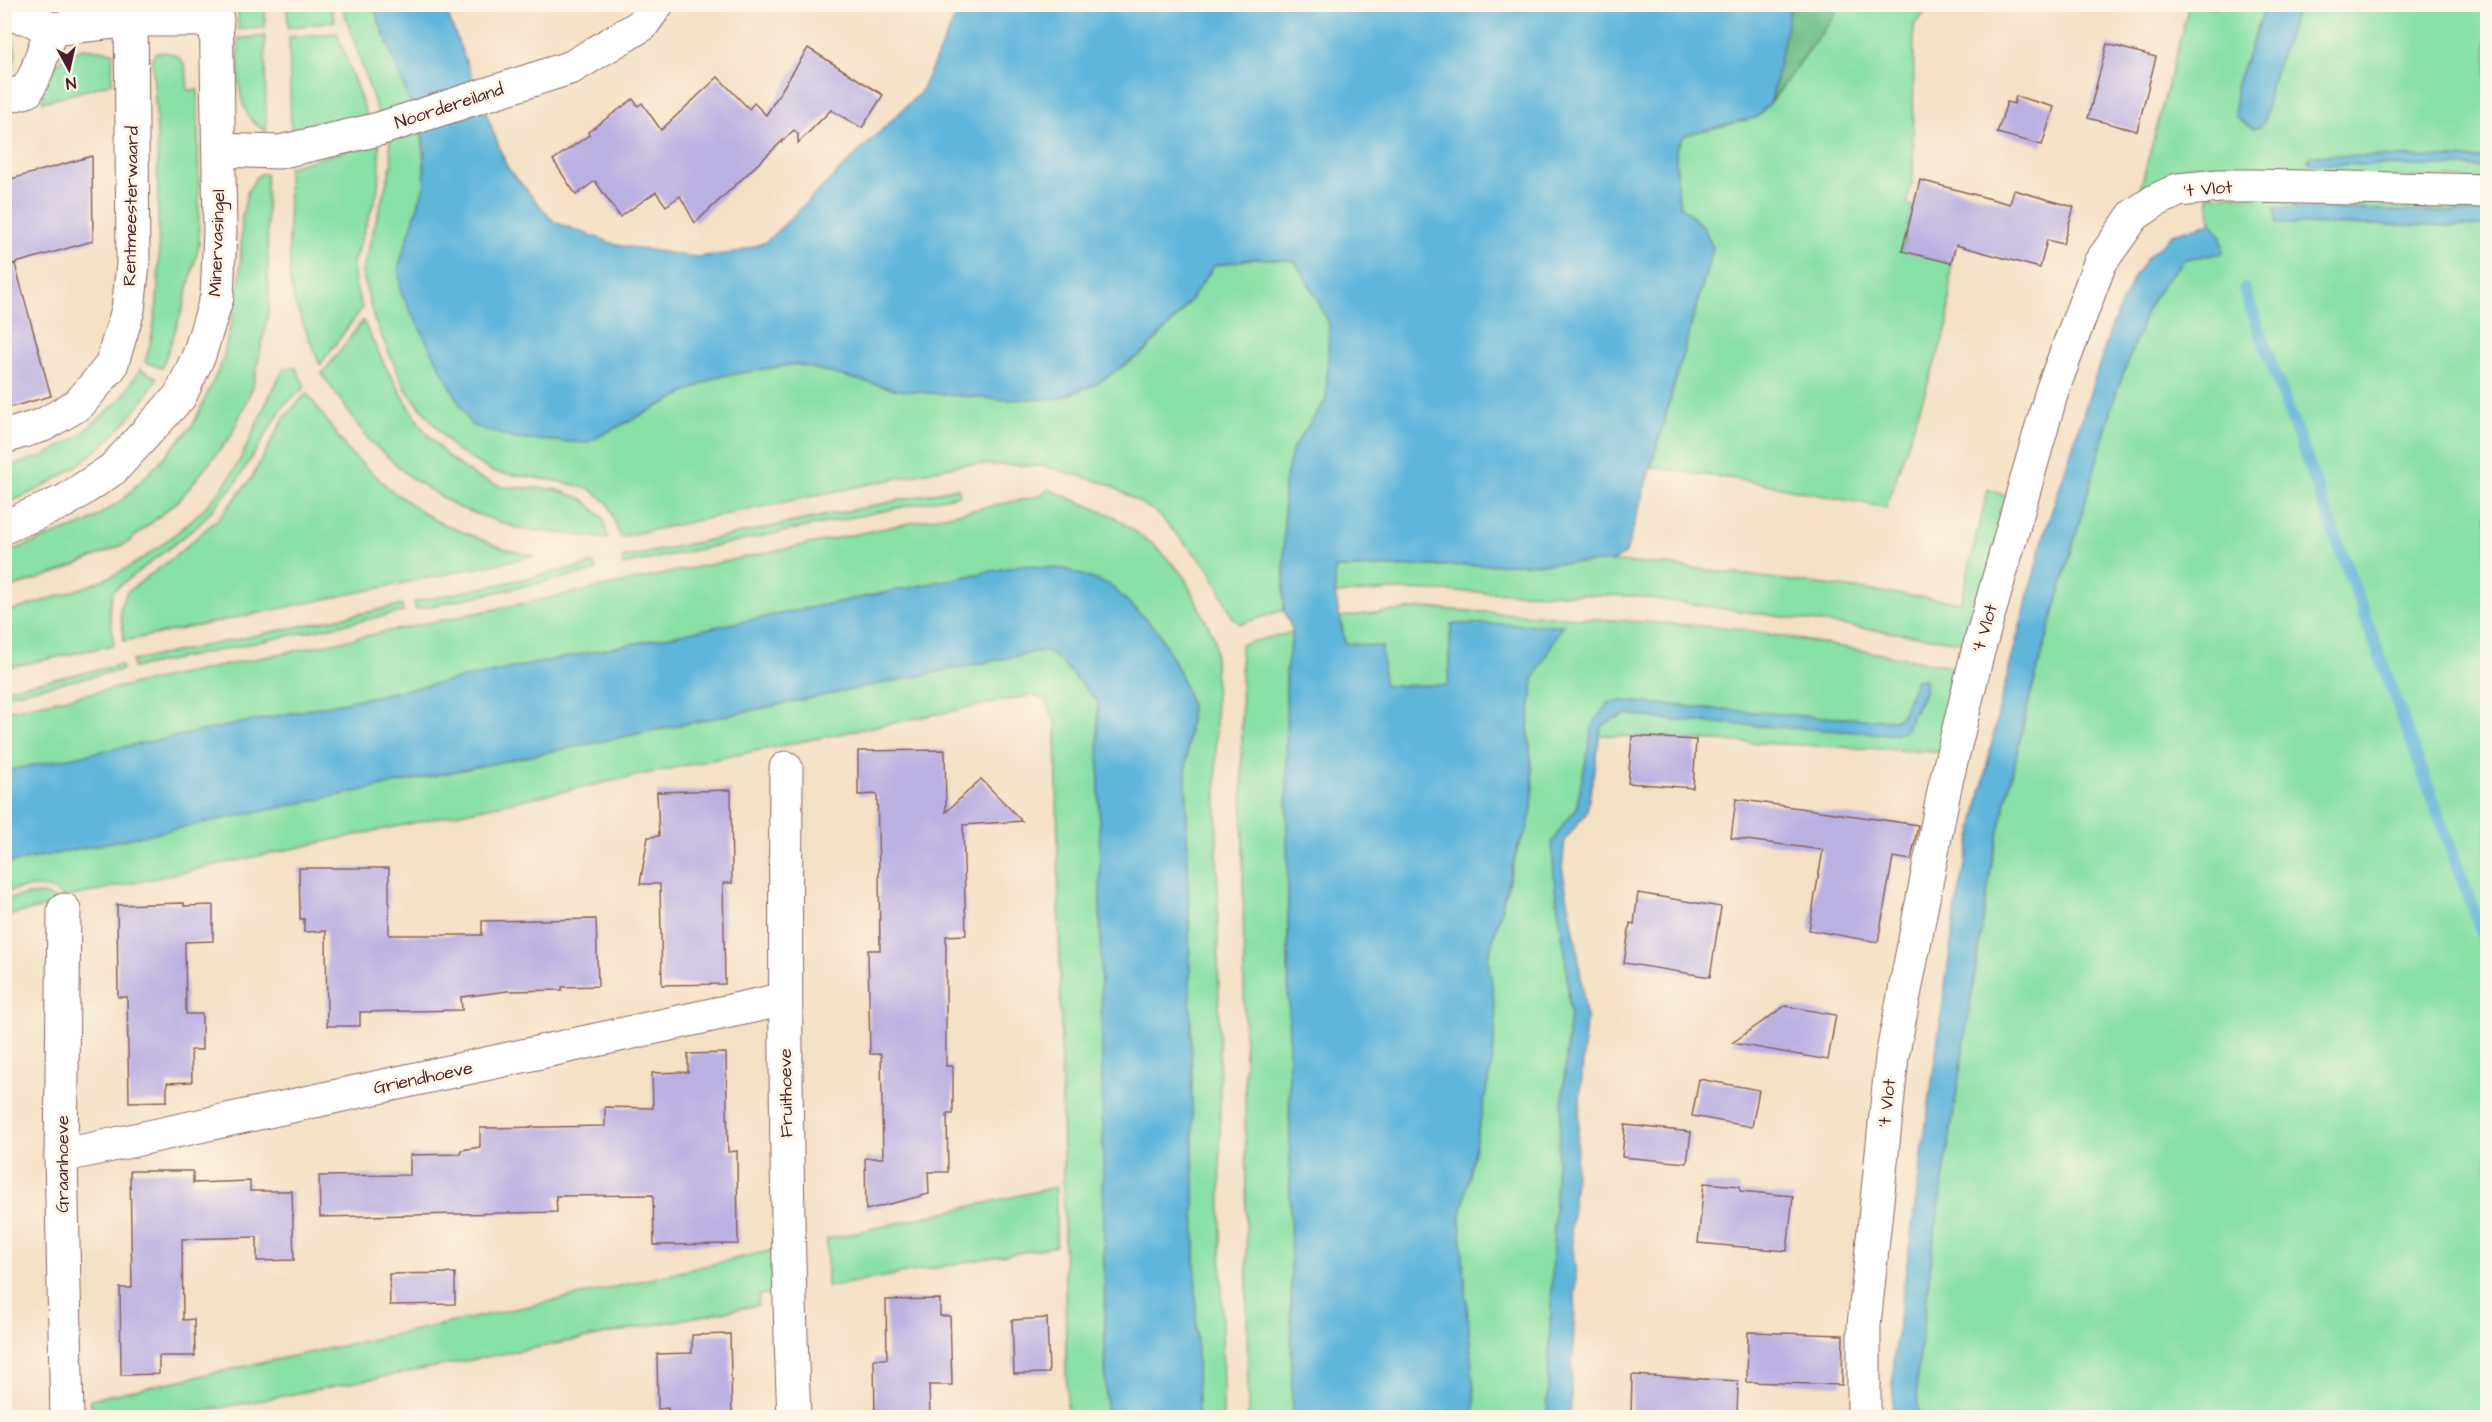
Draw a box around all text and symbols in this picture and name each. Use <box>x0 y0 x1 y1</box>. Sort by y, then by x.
north arrow <box>39 39 99 99</box>
text: N <box>64 71 77 94</box>
street label: Noordereiland <box>391 77 507 135</box>
street label: Rentmeesterwaard <box>117 126 145 286</box>
street label: 't Vlot <box>2183 174 2234 204</box>
street label: Minervasingel <box>203 189 232 297</box>
street label: 't Vlot <box>1966 600 2004 655</box>
street label: Fruithoeve <box>773 1048 799 1138</box>
street label: Griendhoeve <box>371 1055 475 1101</box>
street label: 't Vlot <box>1872 1077 1902 1129</box>
street label: Graanhoeve <box>50 1115 75 1213</box>

